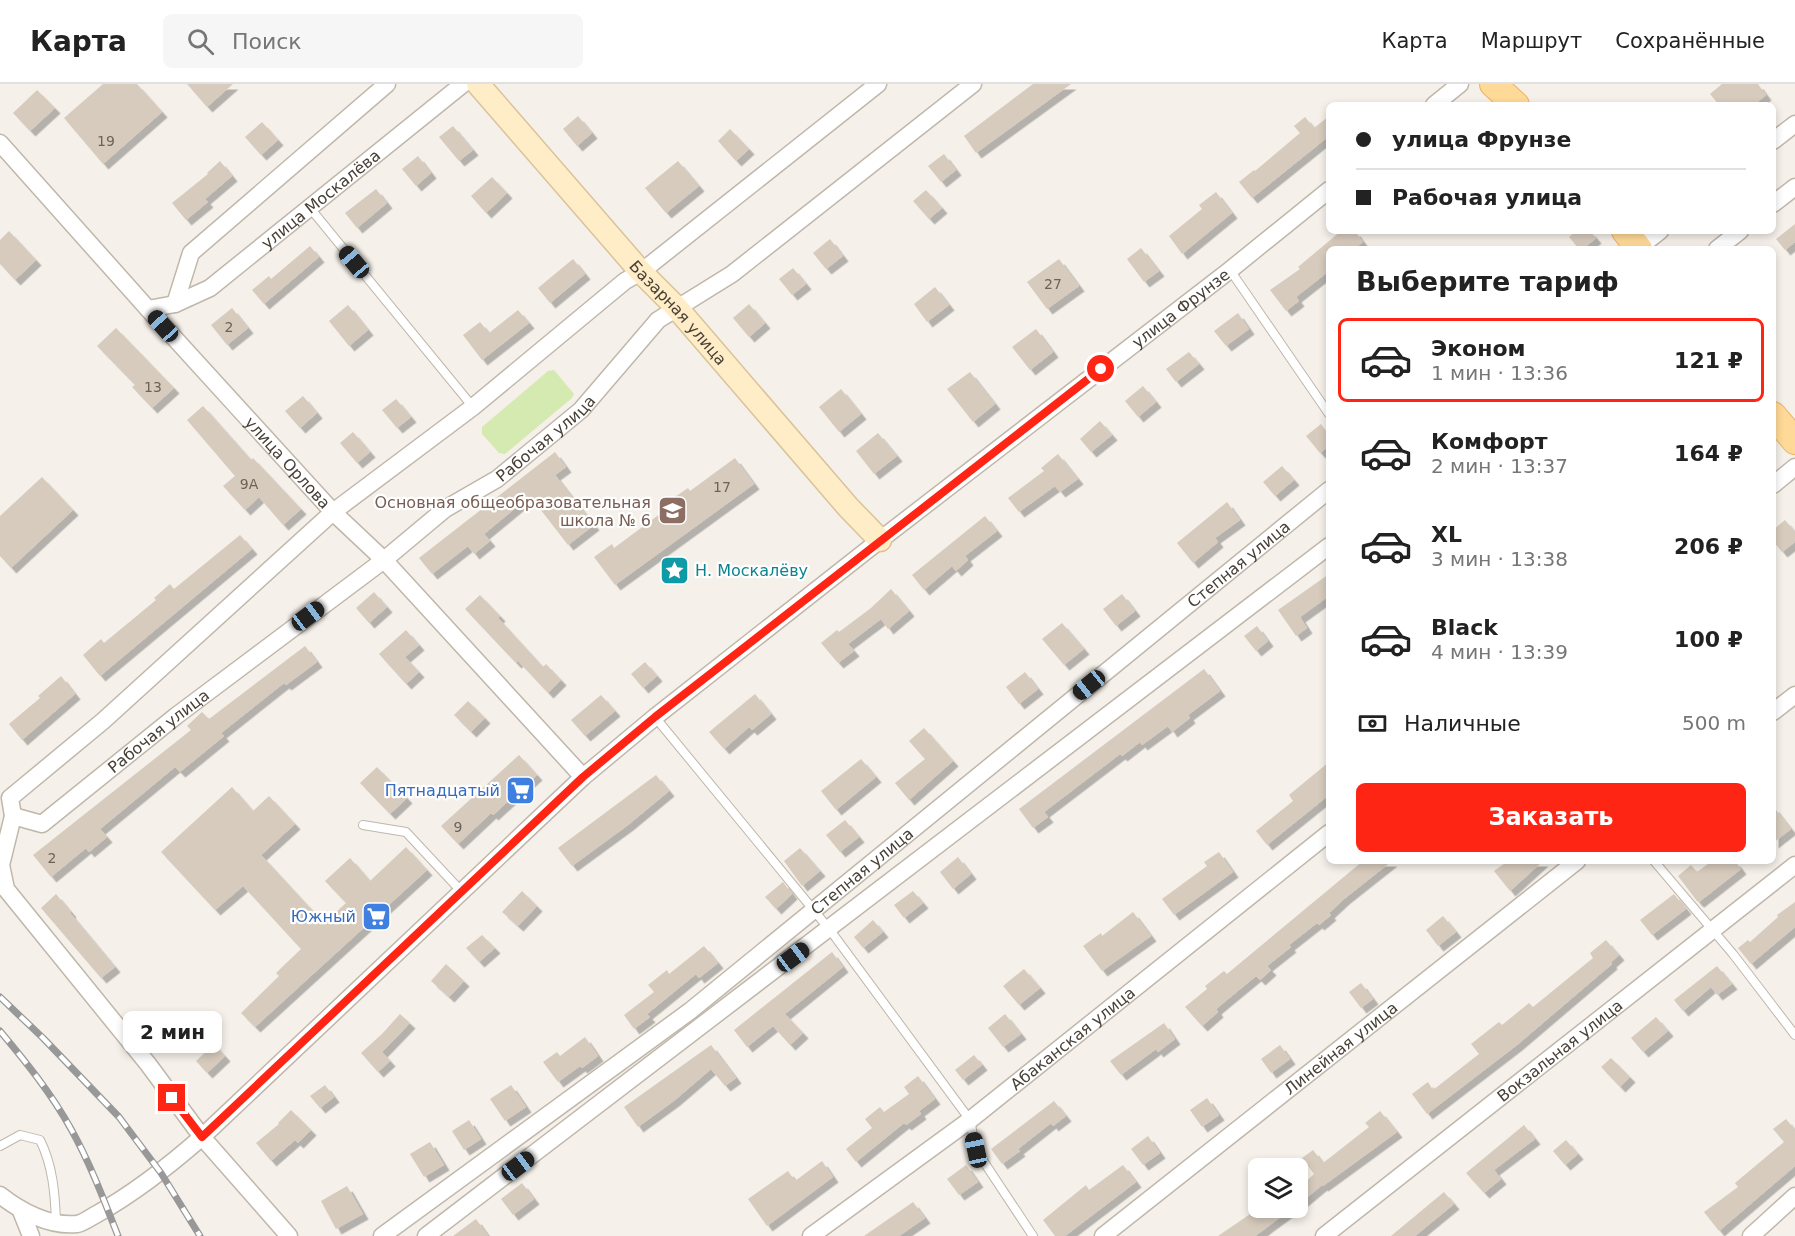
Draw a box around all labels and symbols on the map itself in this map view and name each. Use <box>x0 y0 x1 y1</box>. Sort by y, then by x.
house number: 19 <box>97 133 115 149</box>
street label: улица Москалёва <box>257 145 384 252</box>
car <box>336 242 372 282</box>
street label: Базарная улица <box>626 256 731 369</box>
street label: улица Фрунзе <box>1128 264 1233 352</box>
house number: 27 <box>1044 276 1062 292</box>
car <box>144 307 182 345</box>
house number: 2 <box>225 319 233 335</box>
route start <box>1087 355 1114 382</box>
house number: 13 <box>144 379 162 395</box>
street label: Рабочая улица <box>492 391 599 485</box>
street label: улица Орлова <box>241 412 335 512</box>
house number: 9А <box>240 476 259 492</box>
house number: 17 <box>713 479 731 495</box>
place label: Основная общеобразовательная школа № 6 <box>375 493 651 530</box>
school or university icon: Основная общеобразовательная школа № 6 <box>656 495 688 527</box>
street label: Степная улица <box>1183 517 1293 611</box>
place icon: Н. Москалёву <box>658 554 690 586</box>
place label: Н. Москалёву <box>695 561 808 580</box>
car <box>288 598 328 634</box>
car <box>1069 667 1109 703</box>
street label: Рабочая улица <box>104 685 213 777</box>
supermarket icon: Пятнадцатый <box>505 774 537 806</box>
place label: Пятнадцатый <box>385 781 500 800</box>
house number: 9 <box>454 819 462 835</box>
street label: Степная улица <box>807 824 917 918</box>
house number: 2 <box>48 850 56 866</box>
supermarket icon: Южный <box>361 900 393 932</box>
place label: Южный <box>291 907 356 926</box>
car <box>773 939 813 975</box>
street label: Абаканская улица <box>1006 982 1139 1094</box>
street label: Вокзальная улица <box>1493 995 1626 1106</box>
street label: Линейная улица <box>1280 997 1401 1099</box>
callout: 2 мин <box>122 1011 222 1053</box>
route end <box>158 1084 185 1111</box>
car <box>963 1131 989 1169</box>
car <box>498 1148 538 1184</box>

